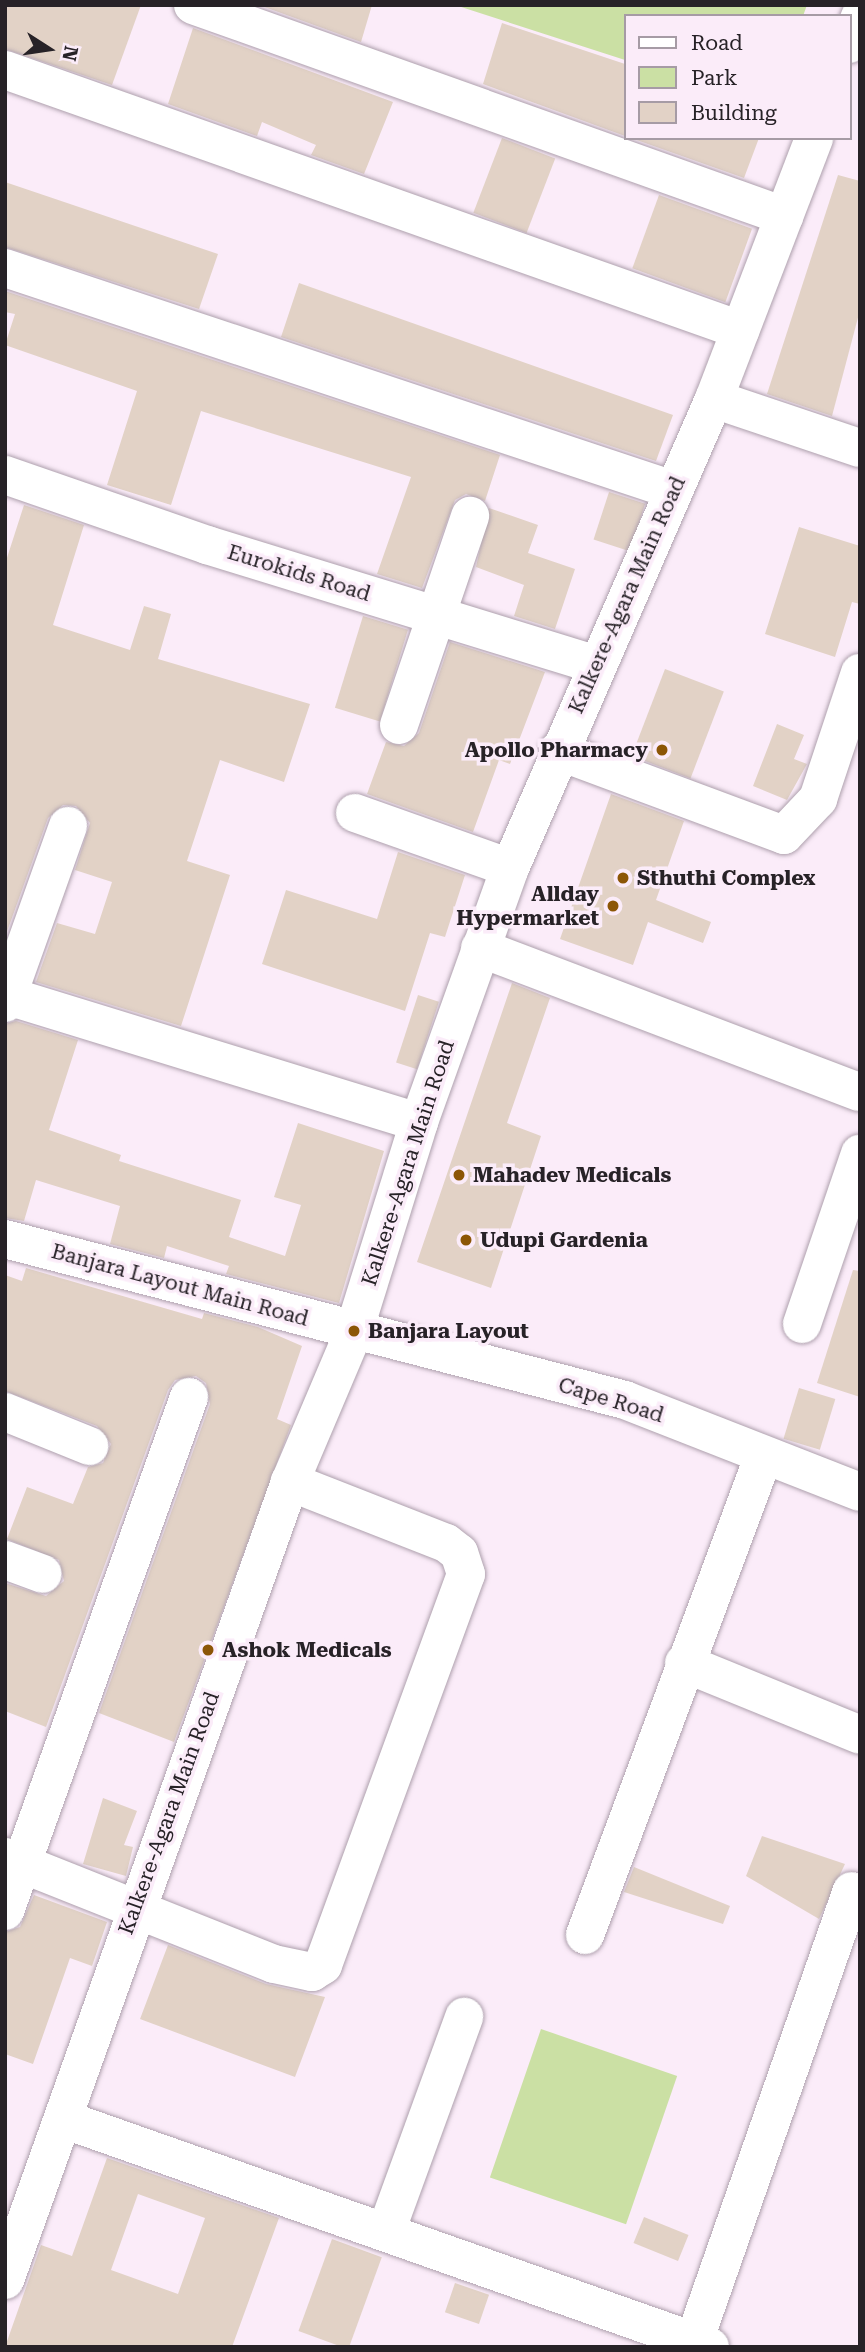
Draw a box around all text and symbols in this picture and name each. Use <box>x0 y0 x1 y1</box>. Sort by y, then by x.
north arrow <box>14 14 84 84</box>
legend <box>624 14 851 140</box>
text: Road <box>691 31 743 55</box>
text: N <box>57 44 83 63</box>
text: Park <box>691 66 737 90</box>
text: Building <box>691 101 777 125</box>
street label: Kalkere-Agara Main Road <box>563 473 691 717</box>
street label: Eurokids Road <box>224 539 374 607</box>
place label: Apollo Pharmacy <box>465 737 648 763</box>
marker: Apollo Pharmacy <box>654 742 670 758</box>
place label: Sthuthi Complex <box>637 865 816 891</box>
marker: Sthuthi Complex <box>615 870 631 886</box>
place label: Allday Hypermarket <box>456 881 599 931</box>
marker: Allday Hypermarket <box>605 898 621 914</box>
street label: Kalkere-Agara Main Road <box>356 1037 460 1289</box>
place label: Mahadev Medicals <box>473 1162 671 1188</box>
marker: Mahadev Medicals <box>451 1167 467 1183</box>
place label: Udupi Gardenia <box>480 1227 648 1253</box>
marker: Udupi Gardenia <box>458 1232 474 1248</box>
street label: Banjara Layout Main Road <box>49 1239 311 1331</box>
place label: Banjara Layout <box>368 1318 529 1344</box>
marker: Banjara Layout <box>346 1323 362 1339</box>
street label: Cape Road <box>555 1372 667 1428</box>
place label: Ashok Medicals <box>222 1637 392 1663</box>
marker: Ashok Medicals <box>200 1642 216 1658</box>
street label: Kalkere-Agara Main Road <box>113 1688 225 1938</box>

